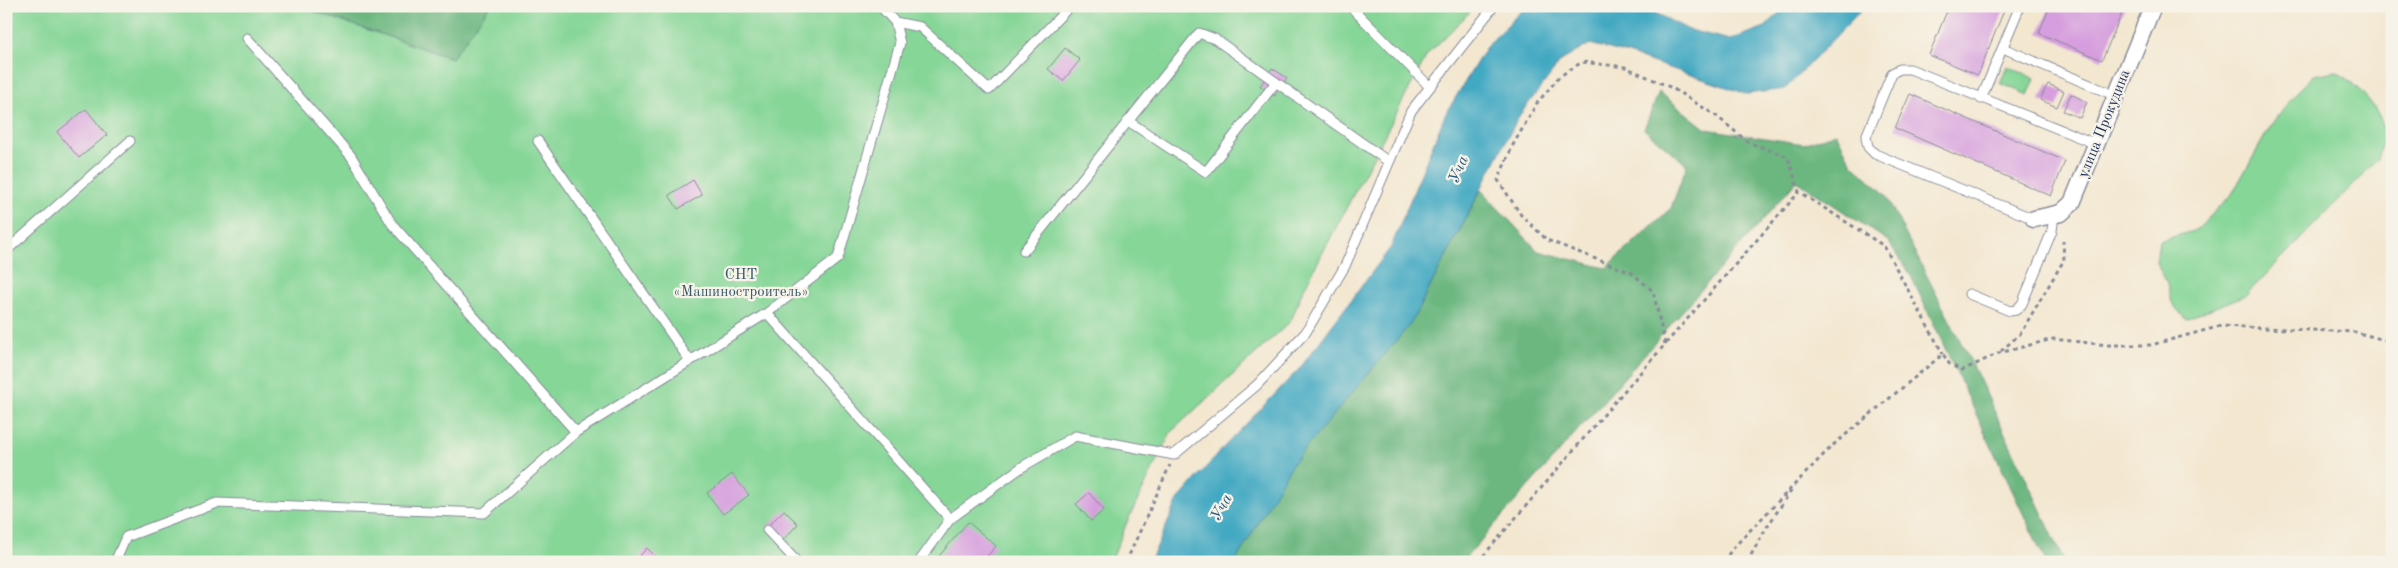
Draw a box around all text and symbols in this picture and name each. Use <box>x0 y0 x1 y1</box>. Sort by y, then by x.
street label: улица Прокудина <box>2076 67 2134 180</box>
water label: Уча <box>1446 153 1472 186</box>
park label: СНТ «Машиностроитель» <box>674 268 808 300</box>
water label: Уча <box>1208 491 1236 524</box>

